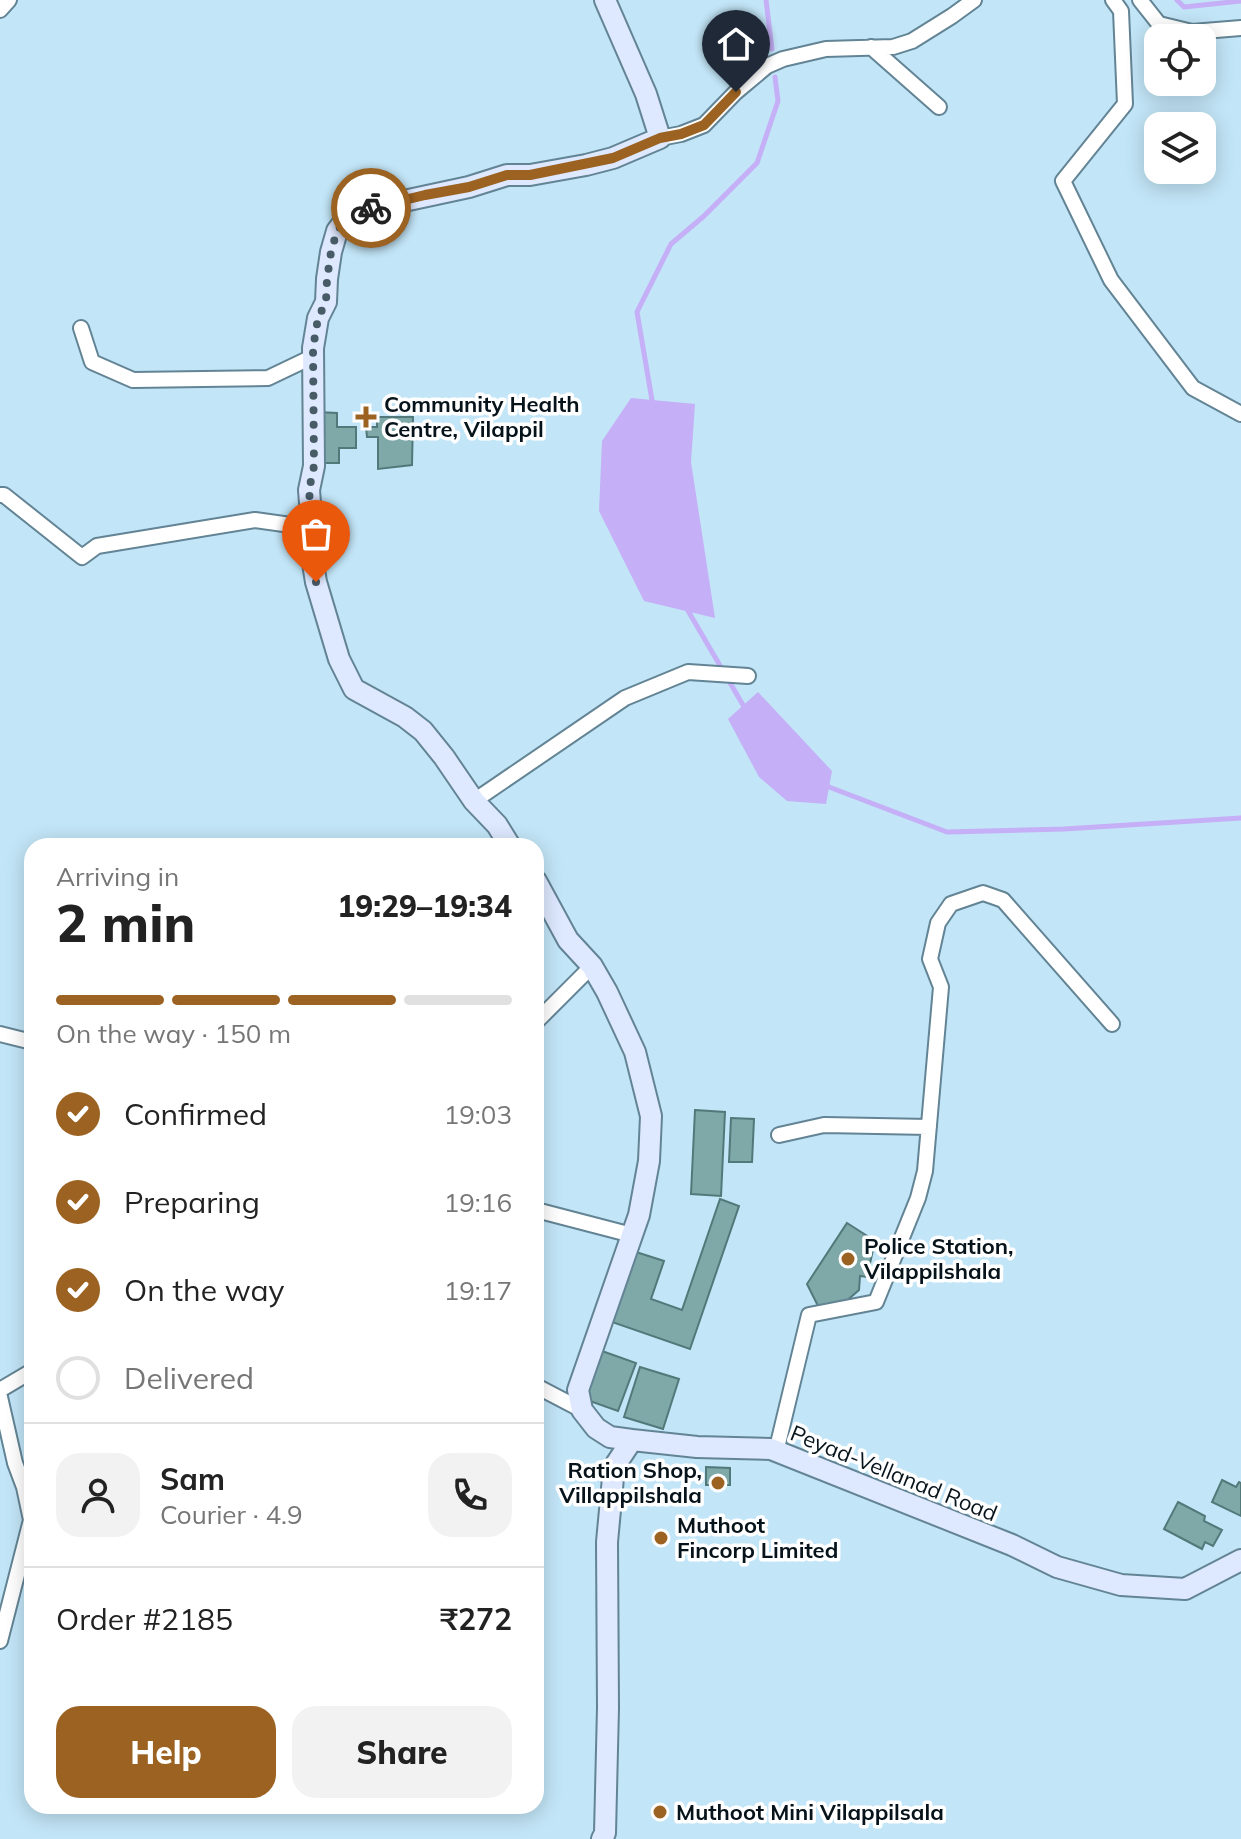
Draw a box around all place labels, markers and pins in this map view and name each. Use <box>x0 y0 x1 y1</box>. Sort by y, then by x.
pin <box>702 10 770 92</box>
place label: Community Health Centre, Vilappil <box>384 390 580 443</box>
marker: Community Health Centre, Vilappil <box>355 406 377 428</box>
pin <box>282 500 350 582</box>
place label: Police Station, Vilappilshala <box>863 1232 1013 1285</box>
marker: Police Station, Vilappilshala <box>839 1250 857 1268</box>
place label: Ration Shop, Villappilshala <box>558 1456 702 1509</box>
marker: Ration Shop, Villappilshala <box>709 1474 727 1492</box>
place label: Muthoot Fincorp Limited <box>677 1511 838 1564</box>
marker: Muthoot Fincorp Limited <box>652 1529 670 1547</box>
place label: Muthoot Mini Vilappilsala <box>676 1798 944 1826</box>
marker: Muthoot Mini Vilappilsala <box>651 1803 669 1821</box>

